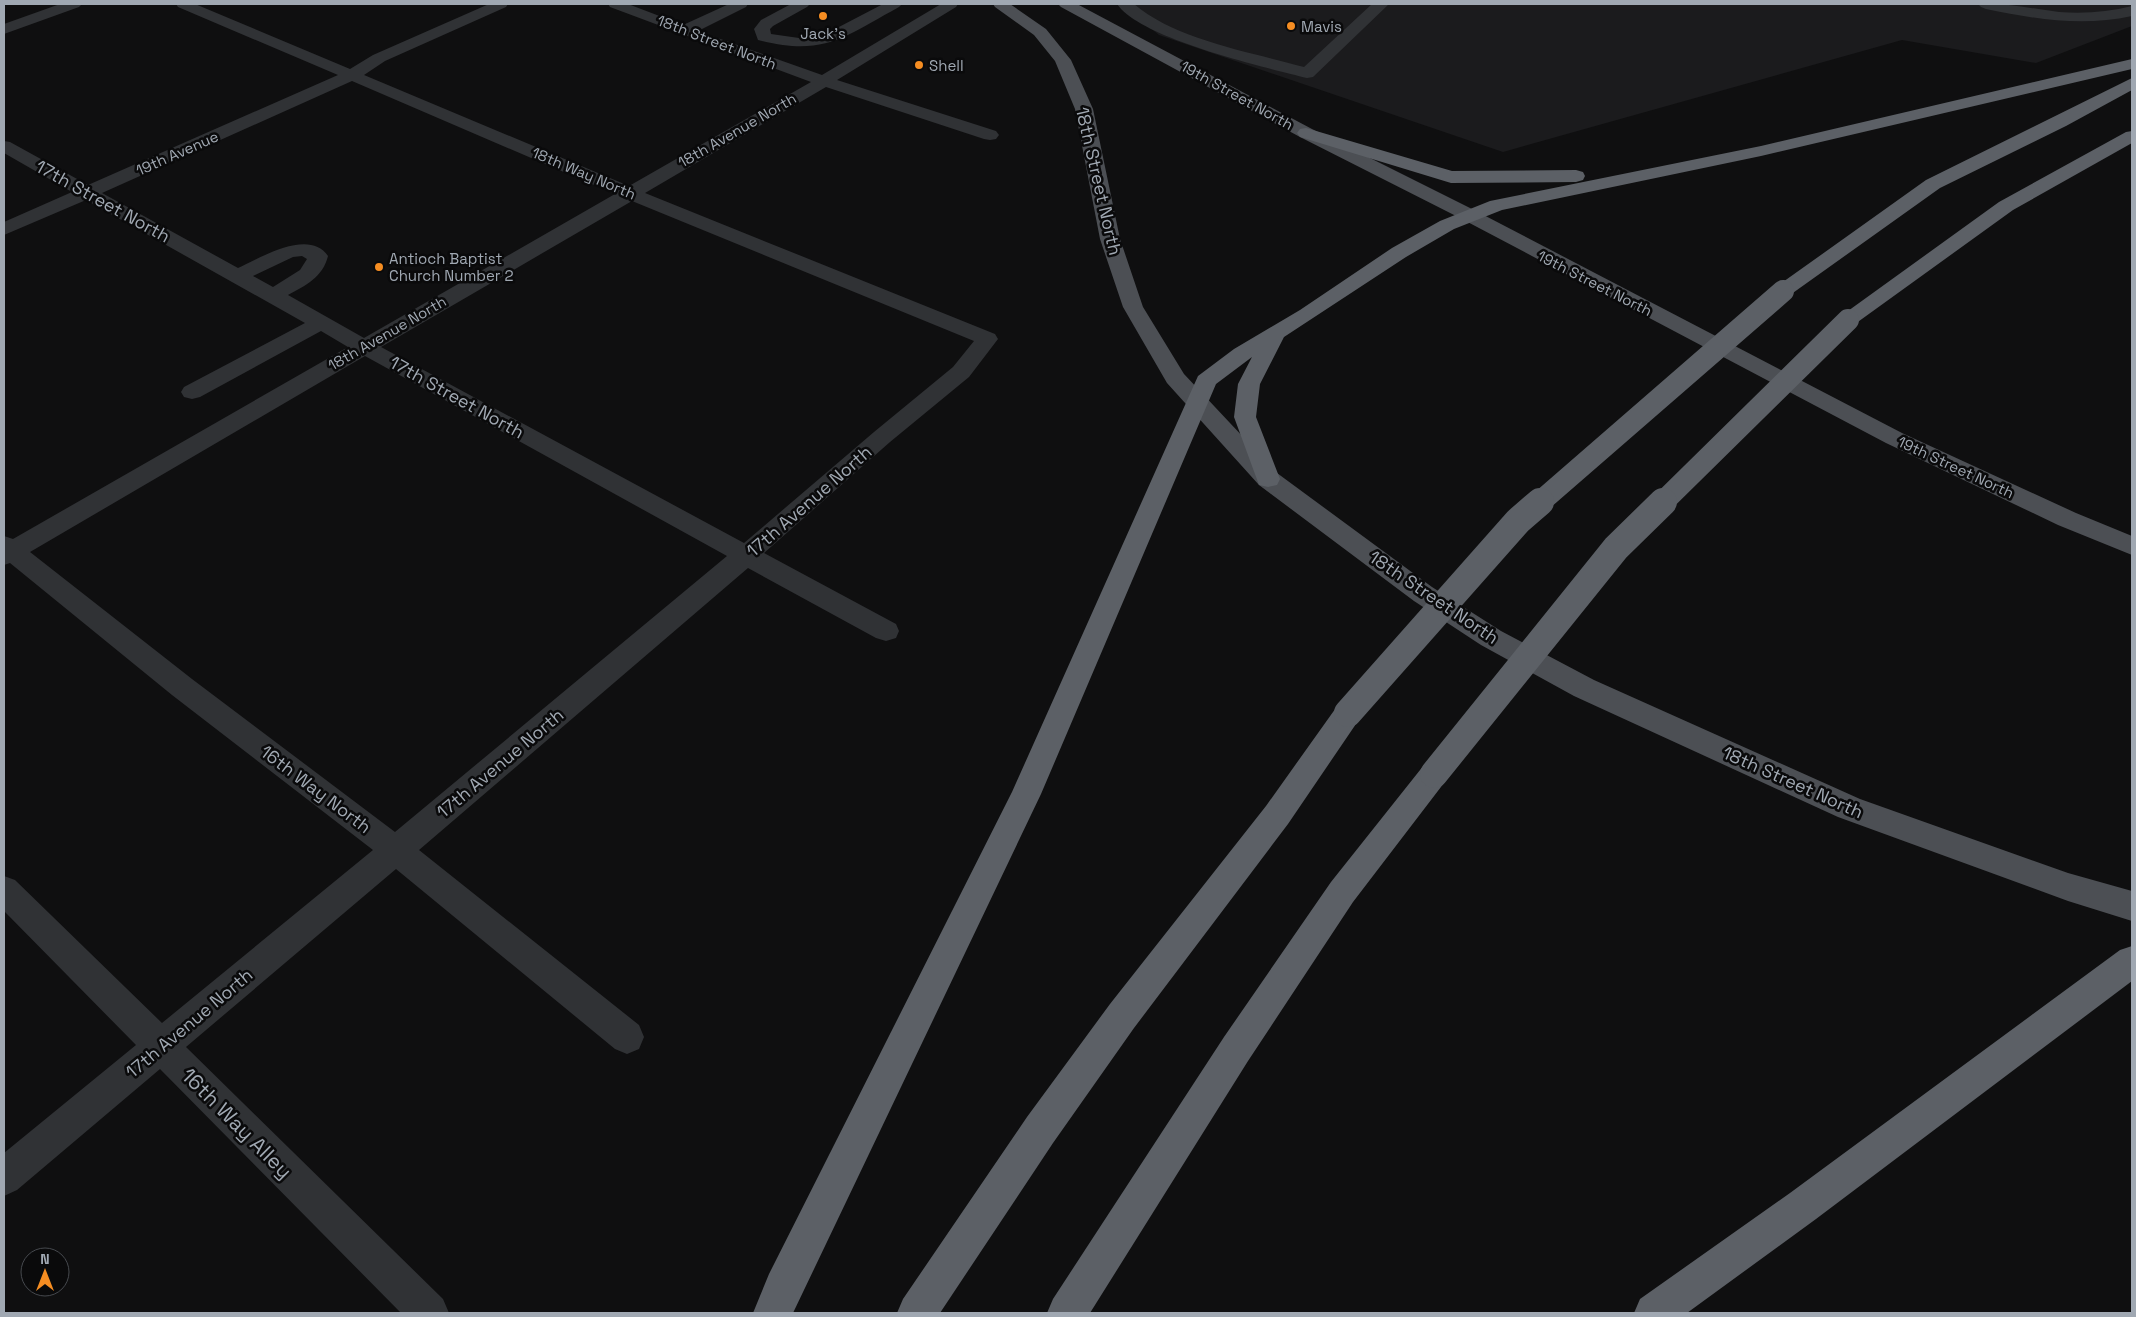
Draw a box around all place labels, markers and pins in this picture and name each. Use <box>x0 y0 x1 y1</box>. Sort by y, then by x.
marker: Jack's <box>817 10 829 22</box>
place label: Mavis <box>1301 17 1342 36</box>
marker: Mavis <box>1285 20 1297 32</box>
place label: Jack's <box>800 24 846 43</box>
place label: Shell <box>929 56 964 75</box>
marker: Shell <box>913 59 925 71</box>
place label: Antioch Baptist Church Number 2 <box>389 249 513 285</box>
marker: Antioch Baptist Church Number 2 <box>373 261 385 273</box>

